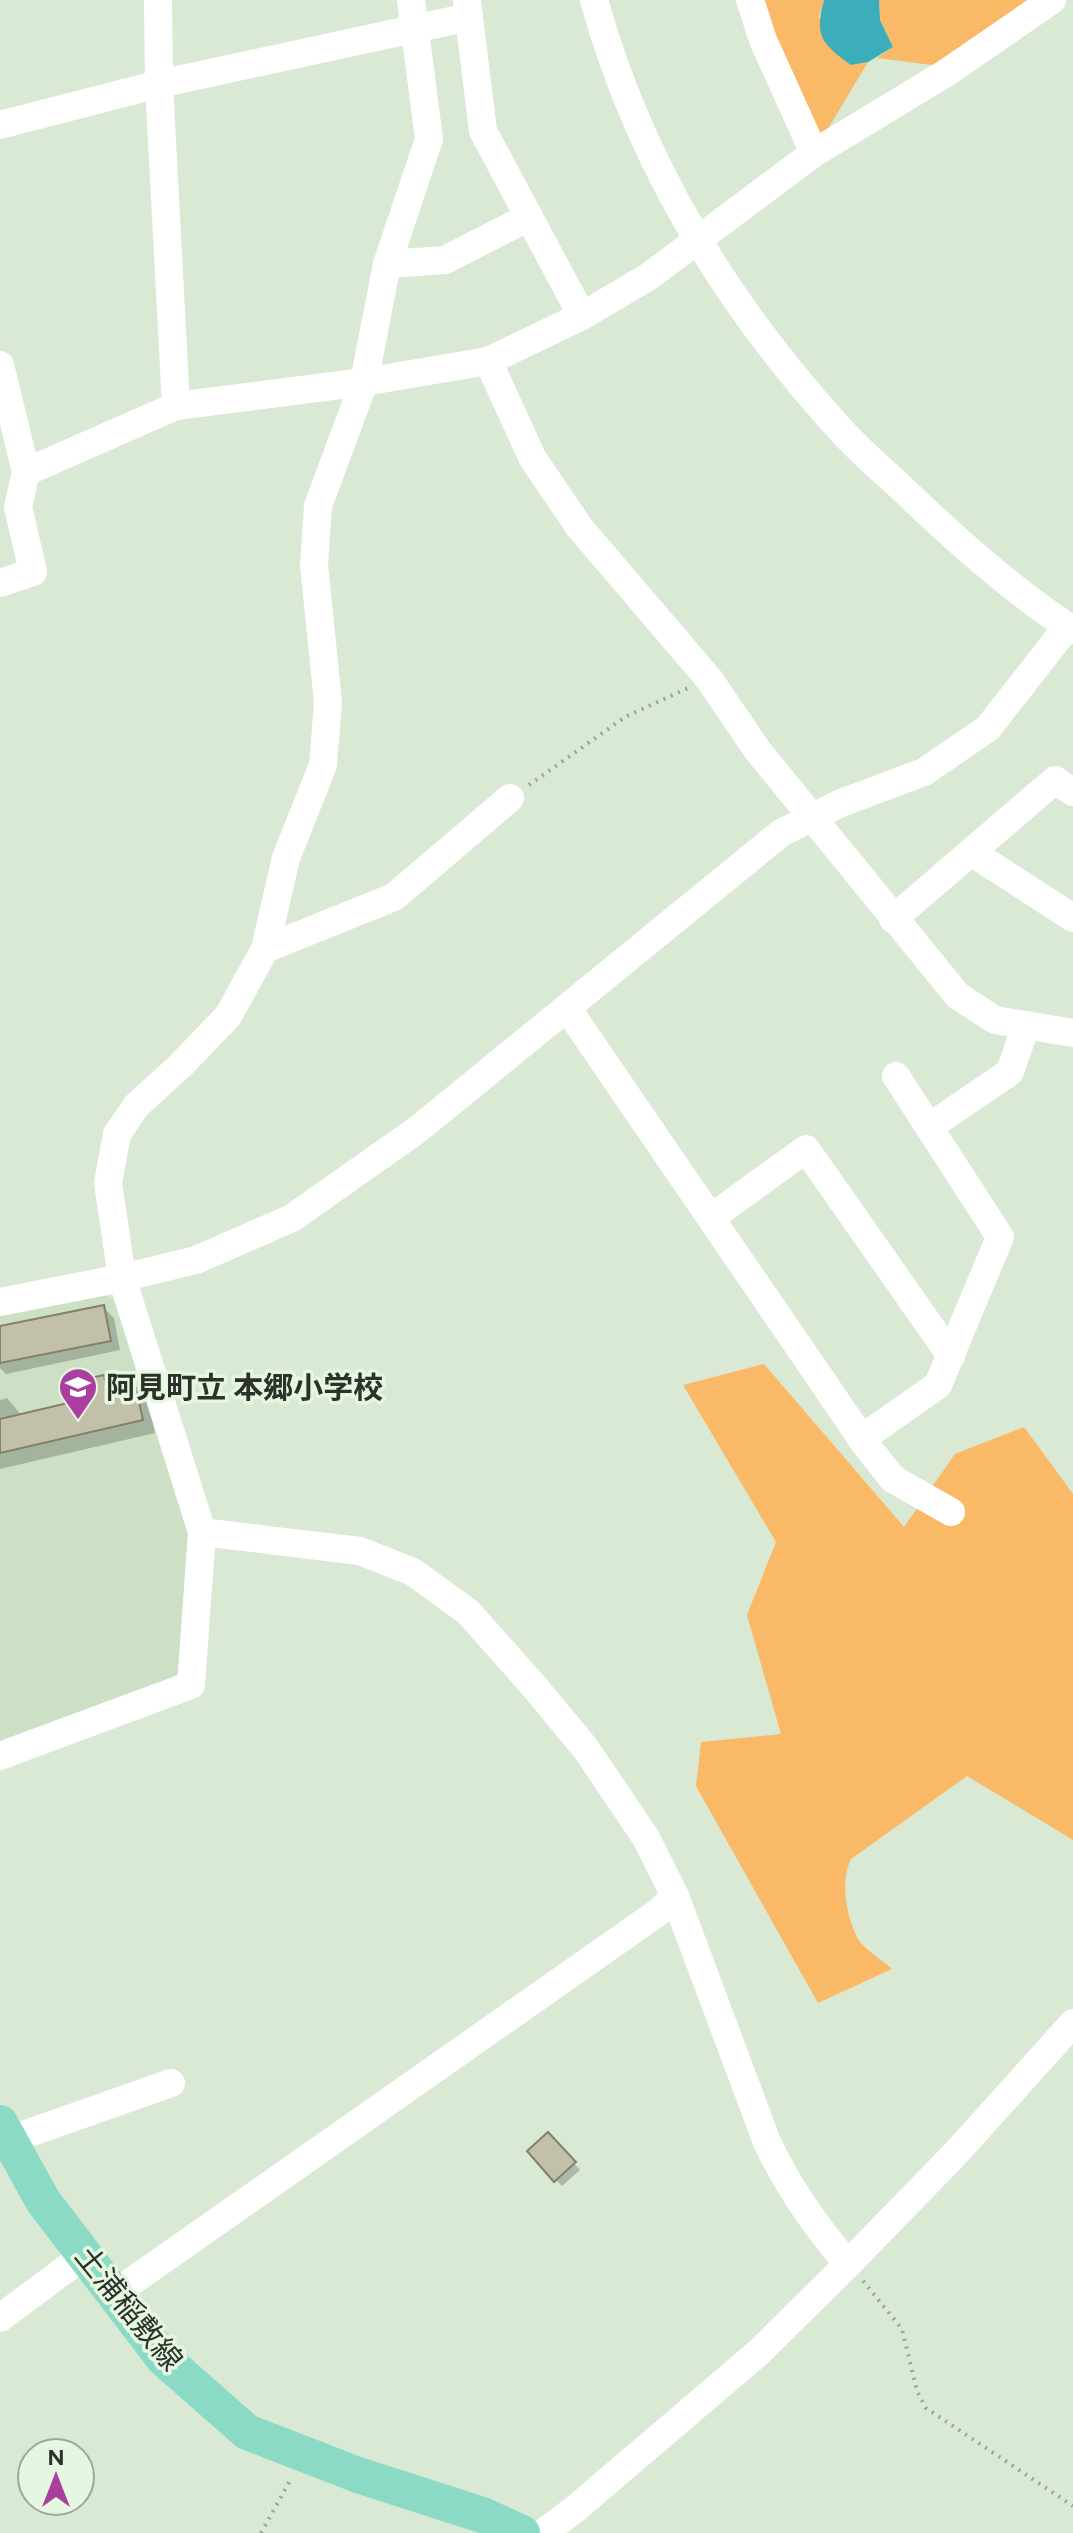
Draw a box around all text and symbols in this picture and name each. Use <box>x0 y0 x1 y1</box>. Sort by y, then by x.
school or university icon: 阿見町立 本郷小学校 <box>57 1366 99 1421</box>
place label: 阿見町立 本郷小学校 <box>106 1369 383 1406</box>
street label: 土浦稲敷線 <box>67 2238 191 2378</box>
north arrow <box>16 2437 96 2517</box>
text: N <box>47 2444 65 2471</box>

